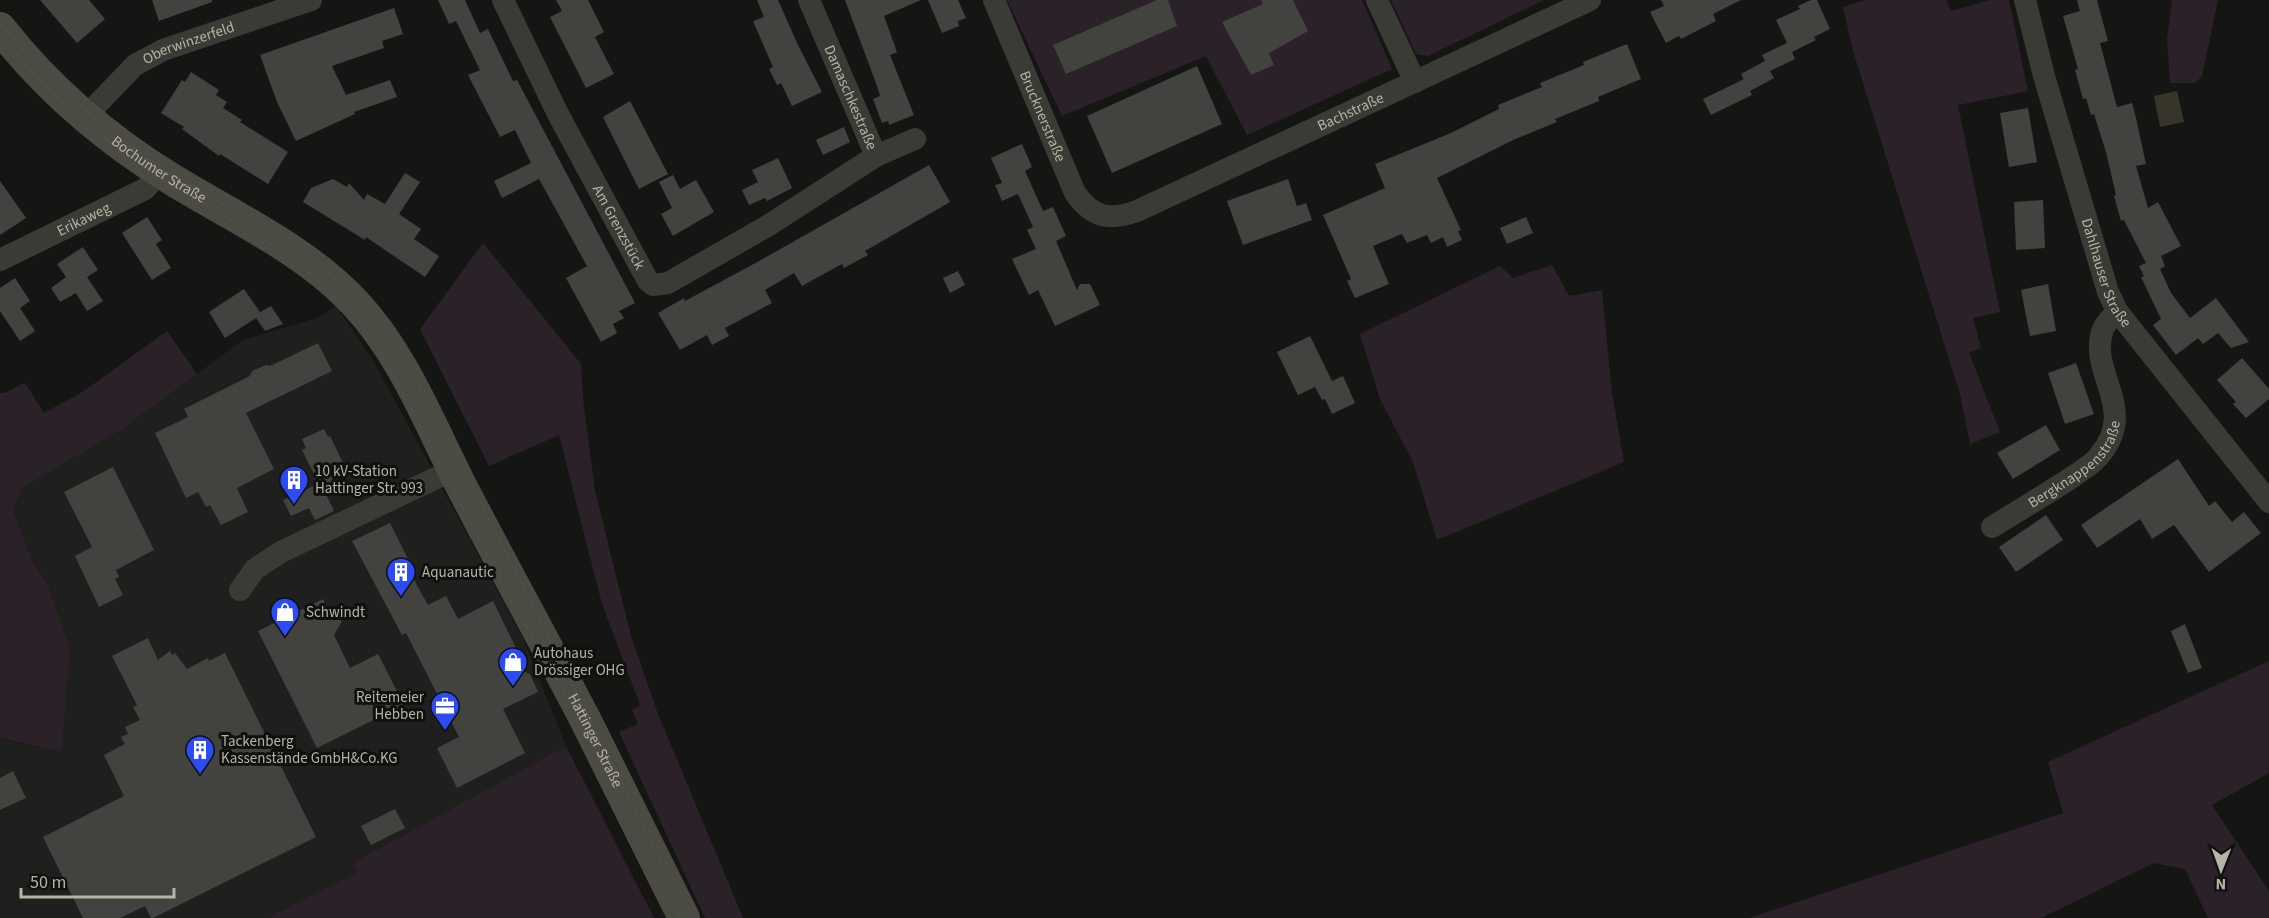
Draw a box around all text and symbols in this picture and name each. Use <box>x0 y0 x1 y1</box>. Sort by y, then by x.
street label: Oberwinzerfeld <box>139 16 237 70</box>
street label: Damaschkestraße <box>819 42 883 153</box>
street label: Brucknerstraße <box>1014 67 1071 165</box>
street label: Bachstraße <box>1314 87 1387 136</box>
street label: Bochumer Straße <box>107 131 210 208</box>
street label: Am Grenzstück <box>587 181 651 274</box>
street label: Erikaweg <box>53 197 114 241</box>
street label: Dahlhauser Straße <box>2076 216 2137 332</box>
street label: Bergknappenstraße <box>2024 419 2125 513</box>
place label: 10 kV-Station Hattinger Str. 993 <box>315 461 423 499</box>
building icon: 10 kV-Station Hattinger Str. 993 <box>278 464 310 506</box>
building icon: Aquanautic <box>385 556 417 598</box>
place label: Aquanautic <box>422 562 494 583</box>
shop icon: Schwindt <box>269 596 301 638</box>
place label: Schwindt <box>306 602 365 623</box>
place label: Autohaus Drössiger OHG <box>534 643 625 681</box>
shop icon: Autohaus Drössiger OHG <box>497 646 529 688</box>
place label: Reitemeier Hebben <box>356 687 425 725</box>
office icon: Reitemeier Hebben <box>429 690 461 732</box>
street label: Hattinger Straße <box>563 690 628 791</box>
place label: Tackenberg Kassenstände GmbH&Co.KG <box>221 731 398 769</box>
building icon: Tackenberg Kassenstände GmbH&Co.KG <box>184 734 216 776</box>
north arrow <box>2191 840 2251 900</box>
scale bar <box>21 861 174 899</box>
text: 50 m <box>30 870 66 895</box>
text: N <box>2215 873 2226 895</box>

